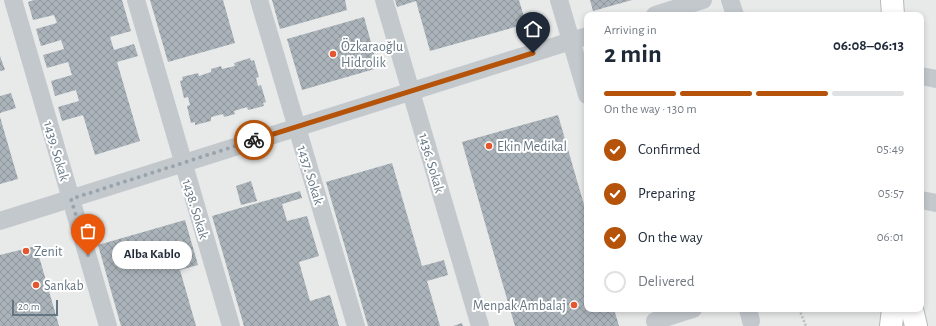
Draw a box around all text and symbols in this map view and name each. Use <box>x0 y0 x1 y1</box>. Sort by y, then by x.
pin <box>516 12 550 53</box>
icon: home <box>522 18 544 40</box>
text: Arriving in <box>604 24 657 37</box>
place label: Özkaraoğlu Hidrolik <box>341 37 403 70</box>
text: 06:08–06:13 <box>833 38 904 53</box>
text: 2 min <box>604 41 662 67</box>
marker: Özkaraoğlu Hidrolik <box>328 49 338 59</box>
text: On the way · 130 m <box>604 103 697 116</box>
street label: 1439. Sokak <box>41 120 71 183</box>
courier <box>234 120 274 160</box>
icon: bike <box>243 129 265 151</box>
street label: 1436. Sokak <box>416 132 446 195</box>
icon: check <box>604 139 626 161</box>
place label: Ekin Medikal <box>497 140 567 154</box>
marker: Ekin Medikal <box>484 141 494 151</box>
text: Confirmed <box>638 142 700 157</box>
text: 05:49 <box>876 143 904 156</box>
street label: 1437. Sokak <box>294 144 326 207</box>
street label: 1438. Sokak <box>179 178 211 241</box>
icon: check <box>604 183 626 205</box>
text: Preparing <box>638 186 695 201</box>
text: 05:57 <box>878 187 904 200</box>
pin <box>71 214 105 255</box>
icon: bag <box>77 220 99 242</box>
icon: check <box>604 227 626 249</box>
text: On the way <box>638 230 703 245</box>
text: 06:01 <box>877 231 904 244</box>
callout: Alba Kablo <box>112 241 192 269</box>
place label: Zenit <box>34 245 63 259</box>
marker: Zenit <box>21 246 31 256</box>
text: Alba Kablo <box>124 248 180 261</box>
text: Delivered <box>638 274 695 289</box>
place label: Sankab <box>44 279 84 293</box>
marker: Sankab <box>31 280 41 290</box>
scale bar <box>12 298 58 317</box>
place label: Menpak Ambalaj <box>473 299 566 313</box>
marker: Menpak Ambalaj <box>569 300 579 310</box>
text: 20 m <box>18 301 39 312</box>

